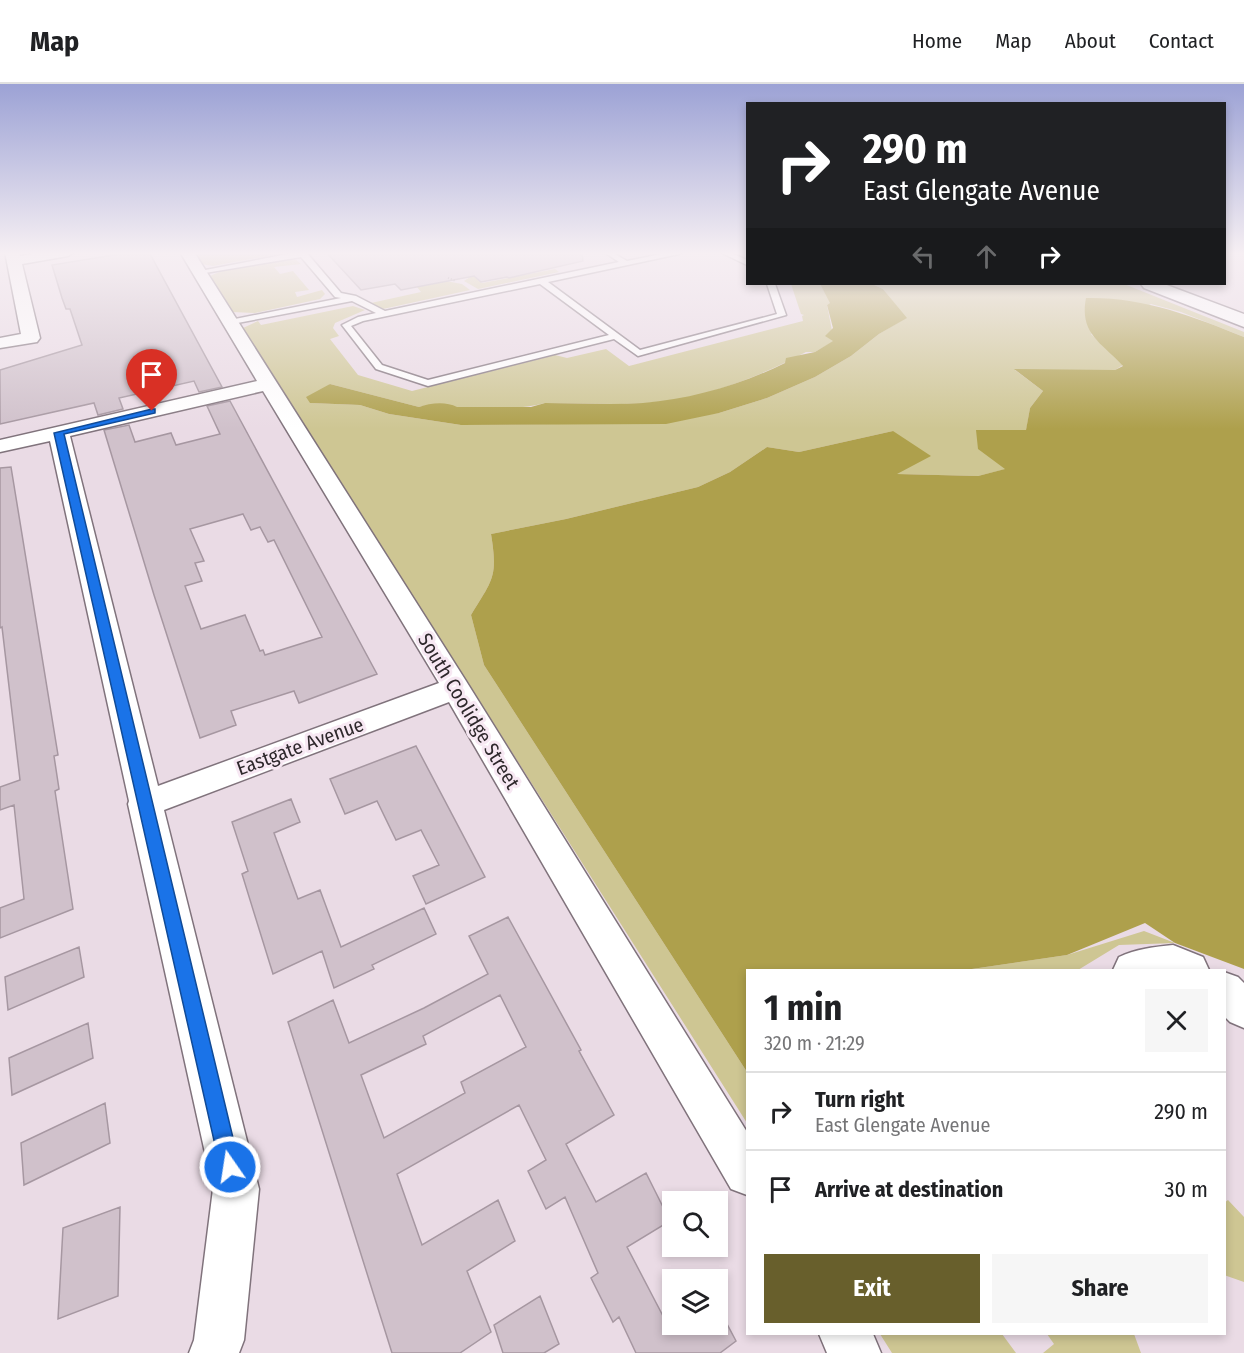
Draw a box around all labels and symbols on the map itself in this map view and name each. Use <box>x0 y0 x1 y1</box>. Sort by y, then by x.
pin <box>126 349 177 411</box>
street label: South Coolidge Street <box>413 629 525 794</box>
street label: Eastgate Avenue <box>233 712 367 780</box>
position arrow <box>198 1135 262 1199</box>

